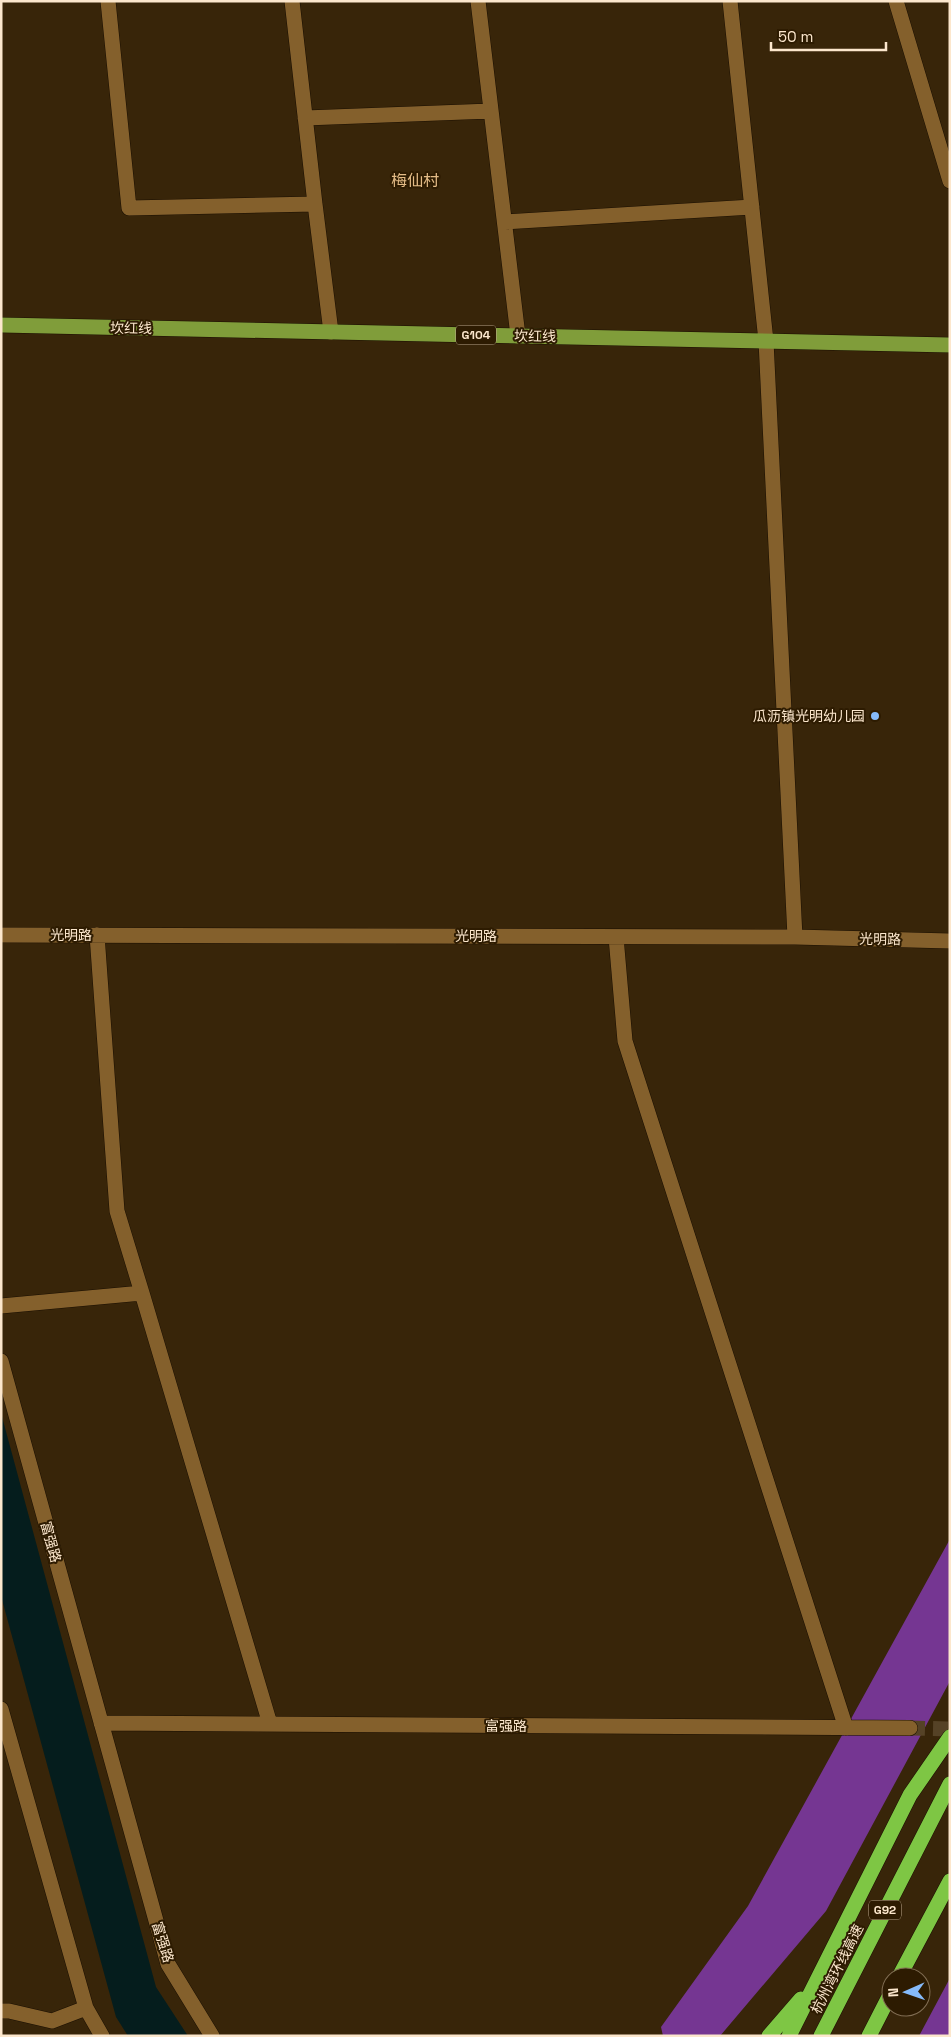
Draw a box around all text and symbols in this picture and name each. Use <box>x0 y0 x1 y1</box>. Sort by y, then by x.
scale bar <box>771 20 886 52</box>
text: 50 m <box>778 27 813 46</box>
district label: 梅仙村 <box>391 170 439 191</box>
street label: 坎红线 <box>110 319 152 337</box>
road number: G104 <box>456 326 496 344</box>
street label: 坎红线 <box>514 327 556 345</box>
place label: 瓜沥镇光明幼儿园 <box>753 707 865 725</box>
marker: 瓜沥镇光明幼儿园 <box>869 710 881 722</box>
street label: 光明路 <box>50 926 92 944</box>
street label: 光明路 <box>455 927 497 945</box>
street label: 光明路 <box>859 930 901 948</box>
street label: 富强路 <box>37 1519 65 1565</box>
street label: 富强路 <box>485 1717 527 1735</box>
road number: G92 <box>869 1900 901 1920</box>
street label: 富强路 <box>148 1919 178 1965</box>
street label: 杭州湾环线高速 <box>807 1921 867 2017</box>
north arrow <box>881 1967 931 2017</box>
text: N <box>884 1987 902 1997</box>

